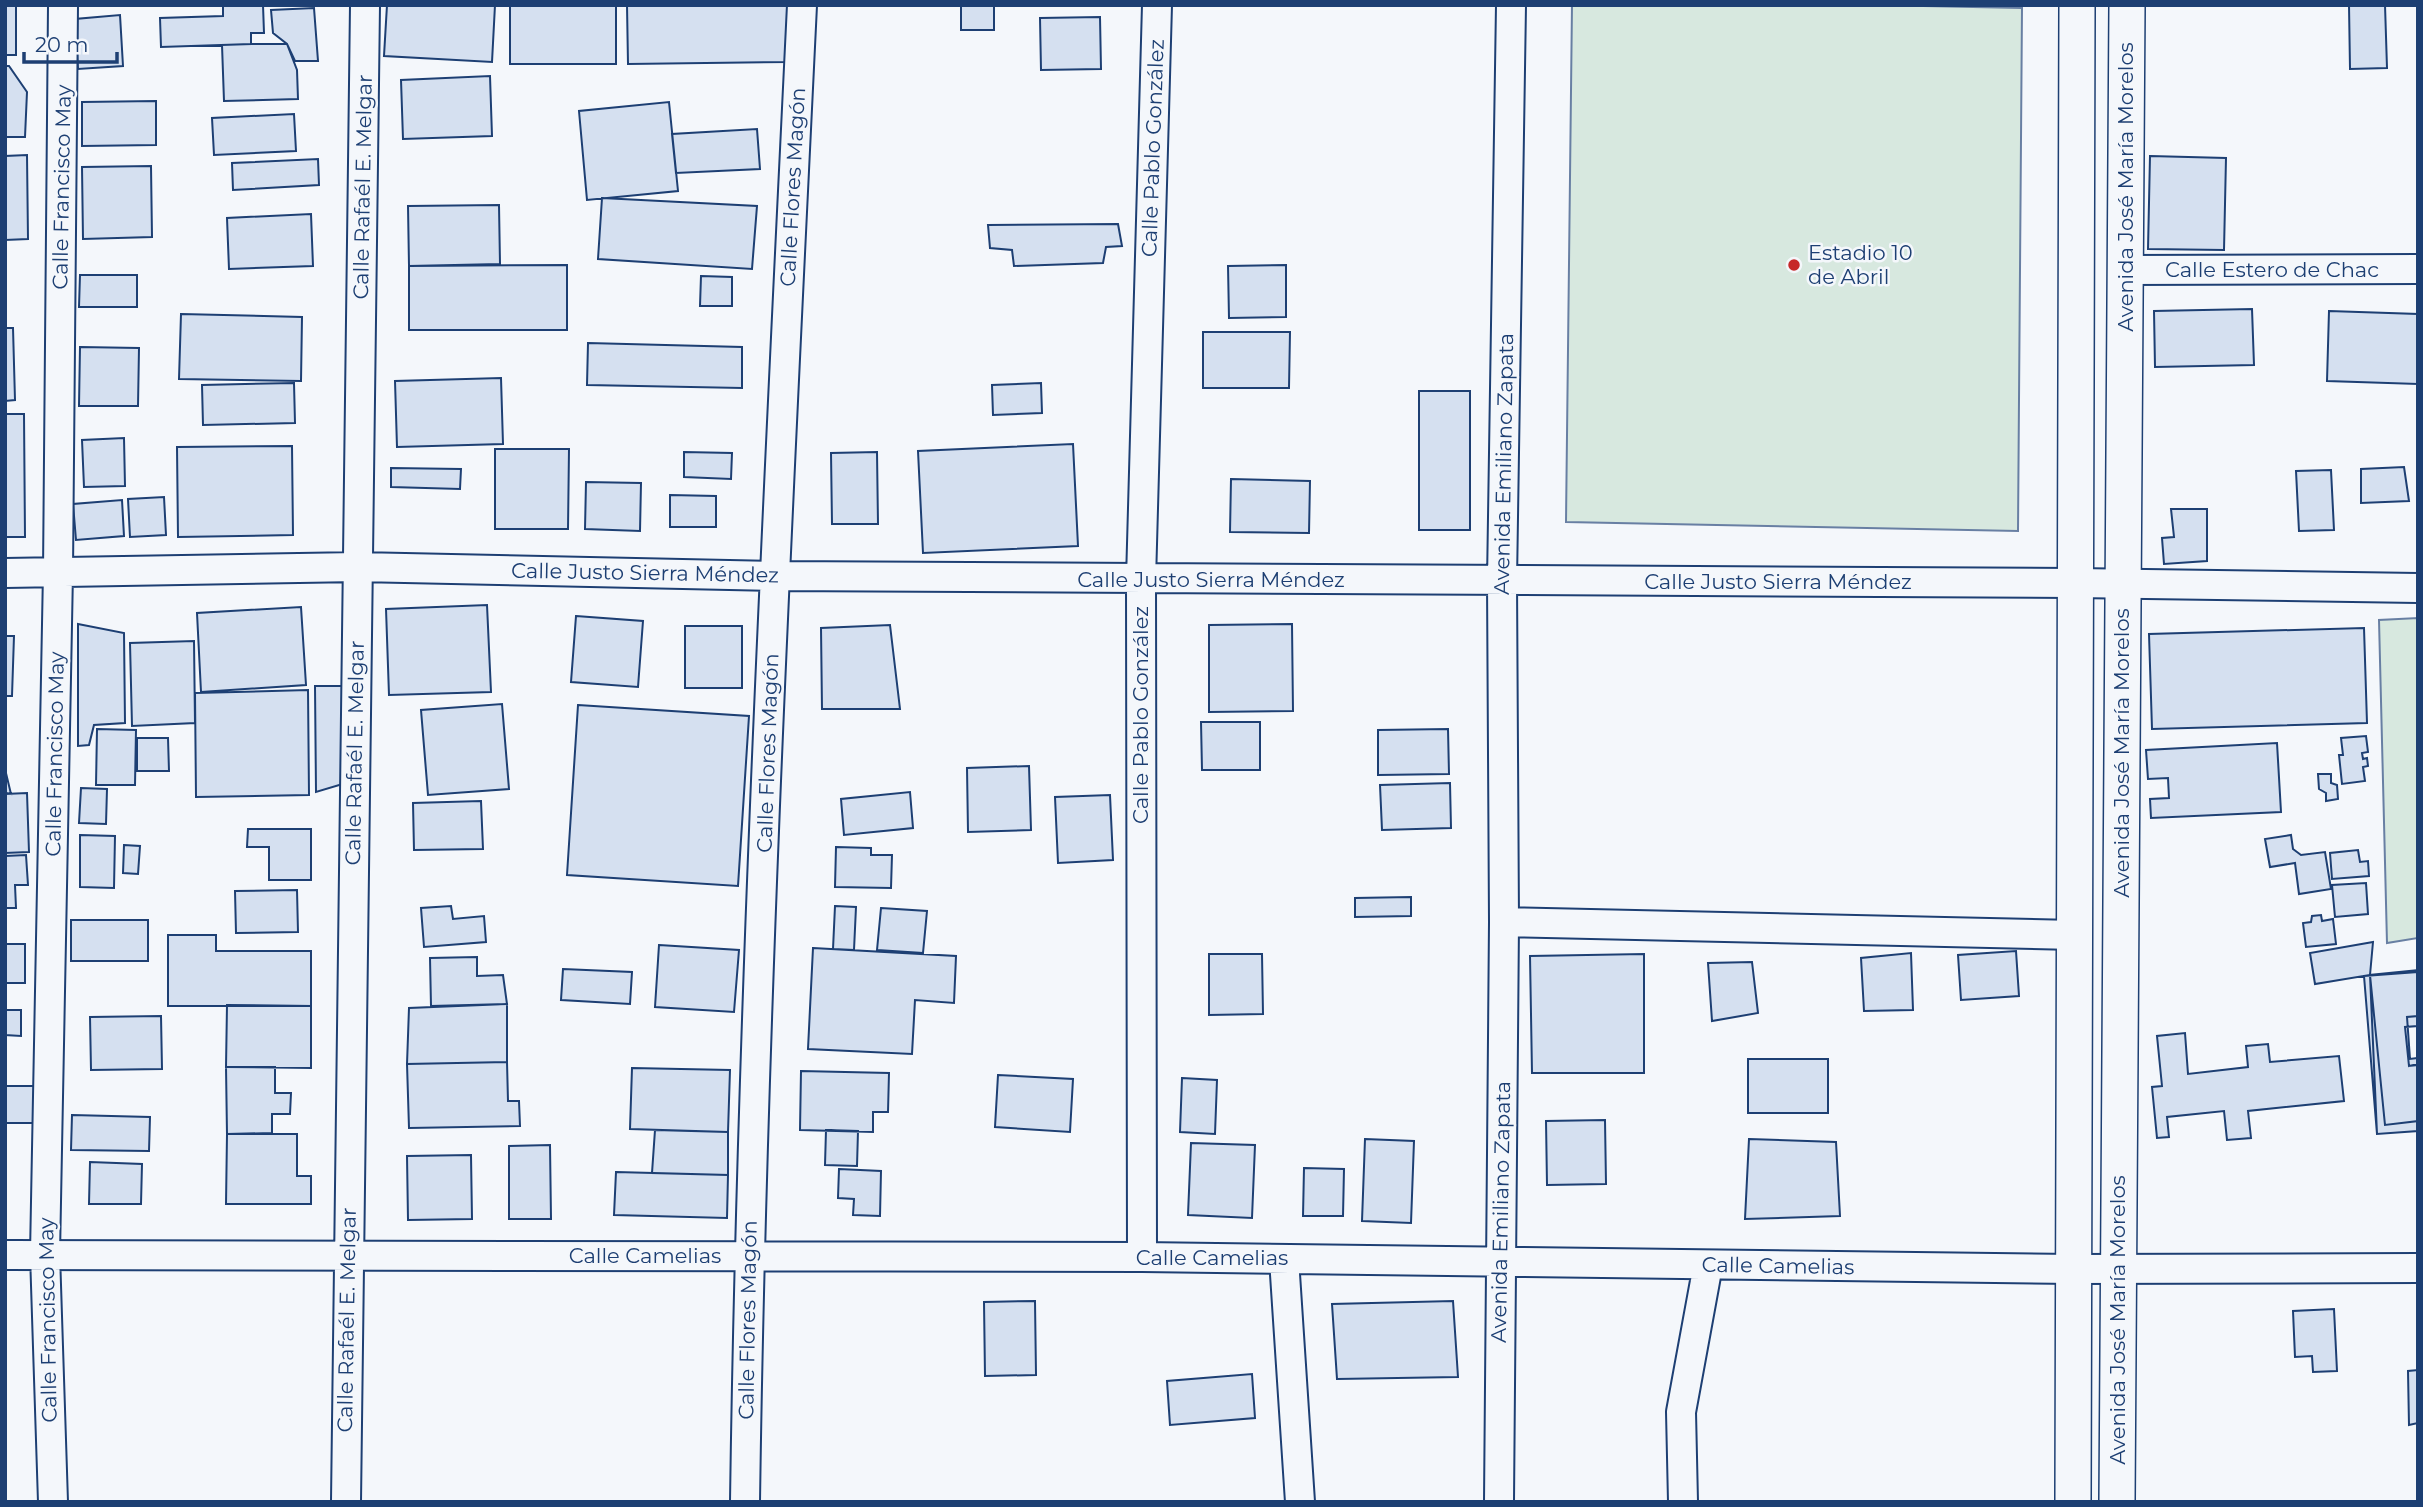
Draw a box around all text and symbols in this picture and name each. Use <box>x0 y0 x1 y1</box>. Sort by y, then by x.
scale bar <box>24 21 117 65</box>
text: 20 m <box>35 32 89 57</box>
street label: Calle Pablo González <box>1136 39 1169 257</box>
street label: Avenida José María Morelos <box>2113 42 2138 332</box>
street label: Calle Rafaél E. Melgar <box>348 74 377 300</box>
street label: Calle Francisco May <box>47 84 76 290</box>
street label: Calle Flores Magón <box>775 87 810 287</box>
place label: Estadio 10 de Abril <box>1808 240 1913 289</box>
marker: Estadio 10 de Abril <box>1786 257 1802 273</box>
street label: Calle Estero de Chac <box>2165 257 2379 282</box>
street label: Avenida Emiliano Zapata <box>1489 333 1518 595</box>
street label: Calle Justo Sierra Méndez <box>511 558 779 587</box>
street label: Calle Justo Sierra Méndez <box>1077 567 1345 592</box>
street label: Calle Justo Sierra Méndez <box>1644 569 1912 594</box>
street label: Calle Pablo González <box>1128 606 1153 824</box>
street label: Avenida José María Morelos <box>2109 608 2134 898</box>
street label: Calle Rafaél E. Melgar <box>340 640 369 866</box>
street label: Calle Francisco May <box>40 651 69 857</box>
street label: Calle Flores Magón <box>752 653 783 853</box>
street label: Avenida Emiliano Zapata <box>1486 1081 1515 1343</box>
street label: Avenida José María Morelos <box>2105 1175 2130 1465</box>
street label: Calle Rafaél E. Melgar <box>332 1207 361 1433</box>
street label: Calle Francisco May <box>33 1217 62 1423</box>
street label: Calle Flores Magón <box>733 1220 762 1420</box>
street label: Calle Camelias <box>569 1243 721 1268</box>
street label: Calle Camelias <box>1136 1245 1288 1270</box>
street label: Calle Camelias <box>1701 1252 1855 1279</box>

